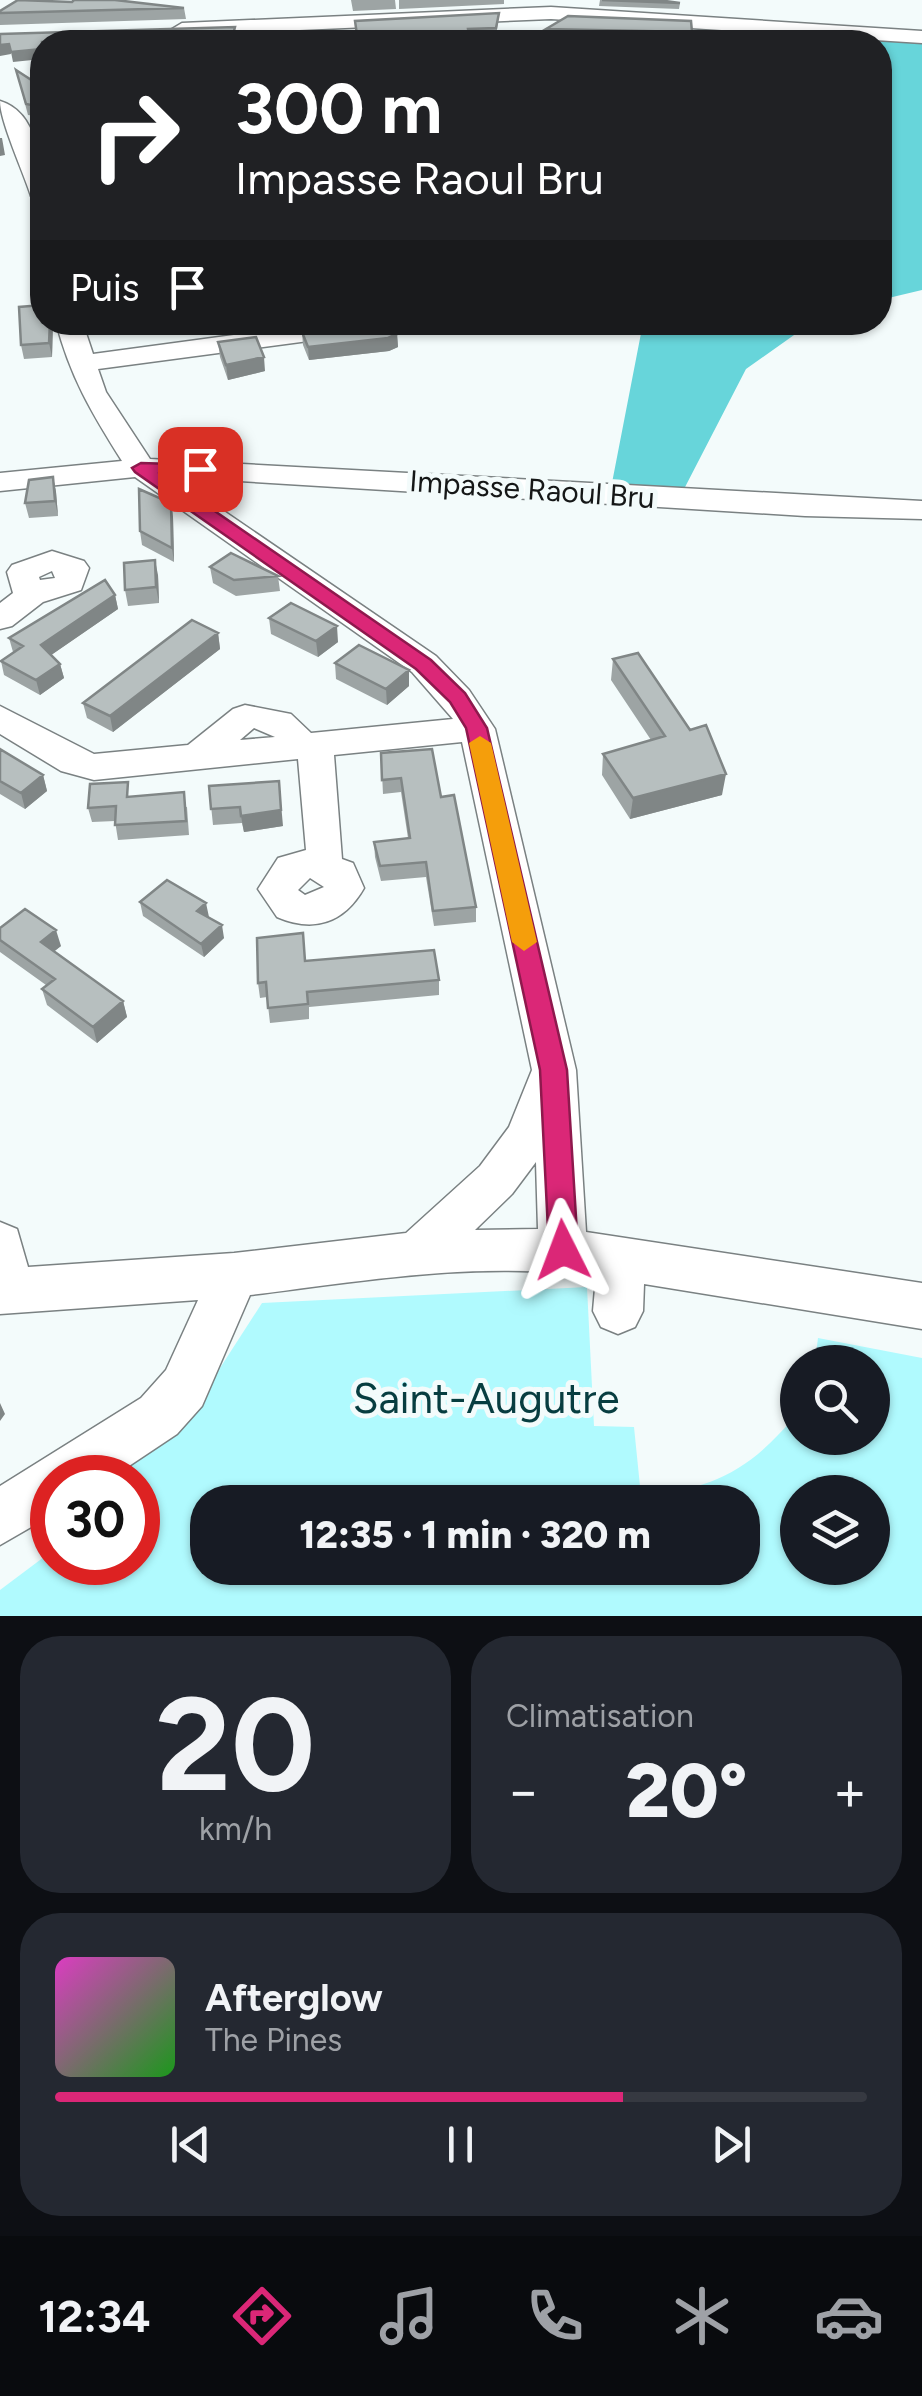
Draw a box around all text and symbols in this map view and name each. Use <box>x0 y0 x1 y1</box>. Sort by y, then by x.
text: 300 m <box>235 66 442 151</box>
icon: right <box>70 70 200 200</box>
text: Impasse Raoul Bru <box>235 151 604 205</box>
icon: arrive <box>160 260 215 315</box>
text: Puis <box>70 265 140 311</box>
pin <box>158 427 243 512</box>
icon: arrive <box>173 442 228 497</box>
street label: Impasse Raoul Bru <box>408 462 656 516</box>
position arrow <box>511 1198 615 1302</box>
map controls <box>780 1345 890 1585</box>
button: search <box>780 1345 890 1455</box>
park label: Saint-Augutre <box>353 1373 619 1424</box>
speed limit sign: 30 <box>30 1455 160 1585</box>
button: layers <box>780 1475 890 1585</box>
text: 12:35 · 1 min · 320 m <box>299 1512 651 1558</box>
text: 20 <box>156 1667 315 1823</box>
text: Climatisation <box>506 1697 694 1735</box>
text: 20° <box>626 1746 747 1836</box>
text: − <box>506 1758 540 1824</box>
text: + <box>833 1758 867 1824</box>
text: km/h <box>199 1810 272 1848</box>
text: Afterglow <box>205 1975 383 2021</box>
text: The Pines <box>205 2021 342 2059</box>
icon: previous <box>163 2117 218 2172</box>
icon: pause <box>433 2117 488 2172</box>
icon: next <box>704 2117 759 2172</box>
icon: directions <box>227 2281 297 2351</box>
icon: music <box>374 2281 444 2351</box>
icon: phone <box>520 2281 590 2351</box>
icon: climate <box>667 2281 737 2351</box>
icon: car <box>814 2281 884 2351</box>
text: 12:34 <box>38 2289 150 2343</box>

